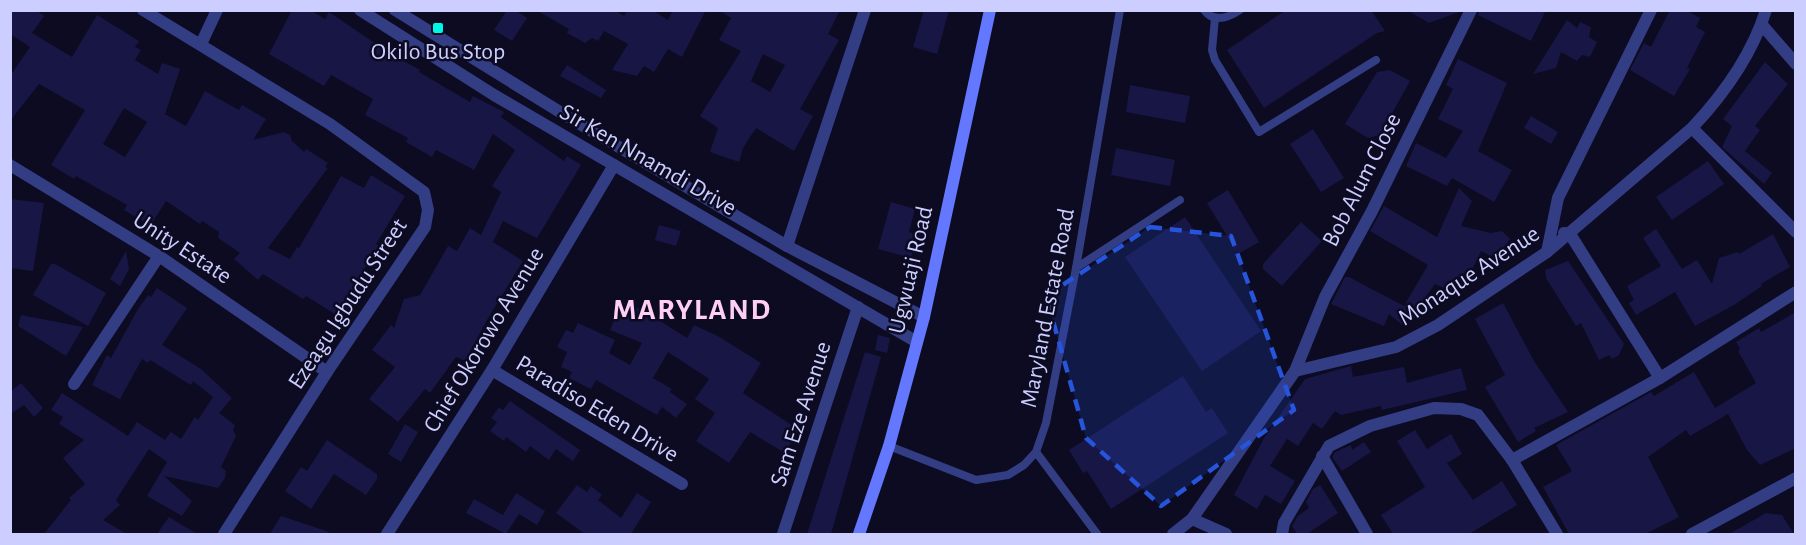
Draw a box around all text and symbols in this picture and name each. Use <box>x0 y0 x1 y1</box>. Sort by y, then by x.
marker: Okilo Bus Stop <box>431 21 445 35</box>
place label: Okilo Bus Stop <box>371 40 505 64</box>
street label: Sir Ken Nnamdi Drive <box>556 100 740 220</box>
street label: Bob Alum Close <box>1318 110 1406 250</box>
street label: Ugwuaji Road <box>885 204 937 336</box>
street label: Maryland Estate Road <box>1017 206 1079 410</box>
street label: Unity Estate <box>128 207 236 289</box>
street label: Ezeagu Igbudu Street <box>284 214 412 394</box>
street label: Monaque Avenue <box>1394 222 1544 330</box>
street label: Chief Okorowo Avenue <box>419 243 549 437</box>
district label: MARYLAND <box>612 295 772 325</box>
street label: Sam Eze Avenue <box>766 339 836 489</box>
street label: Paradiso Eden Drive <box>512 351 682 467</box>

